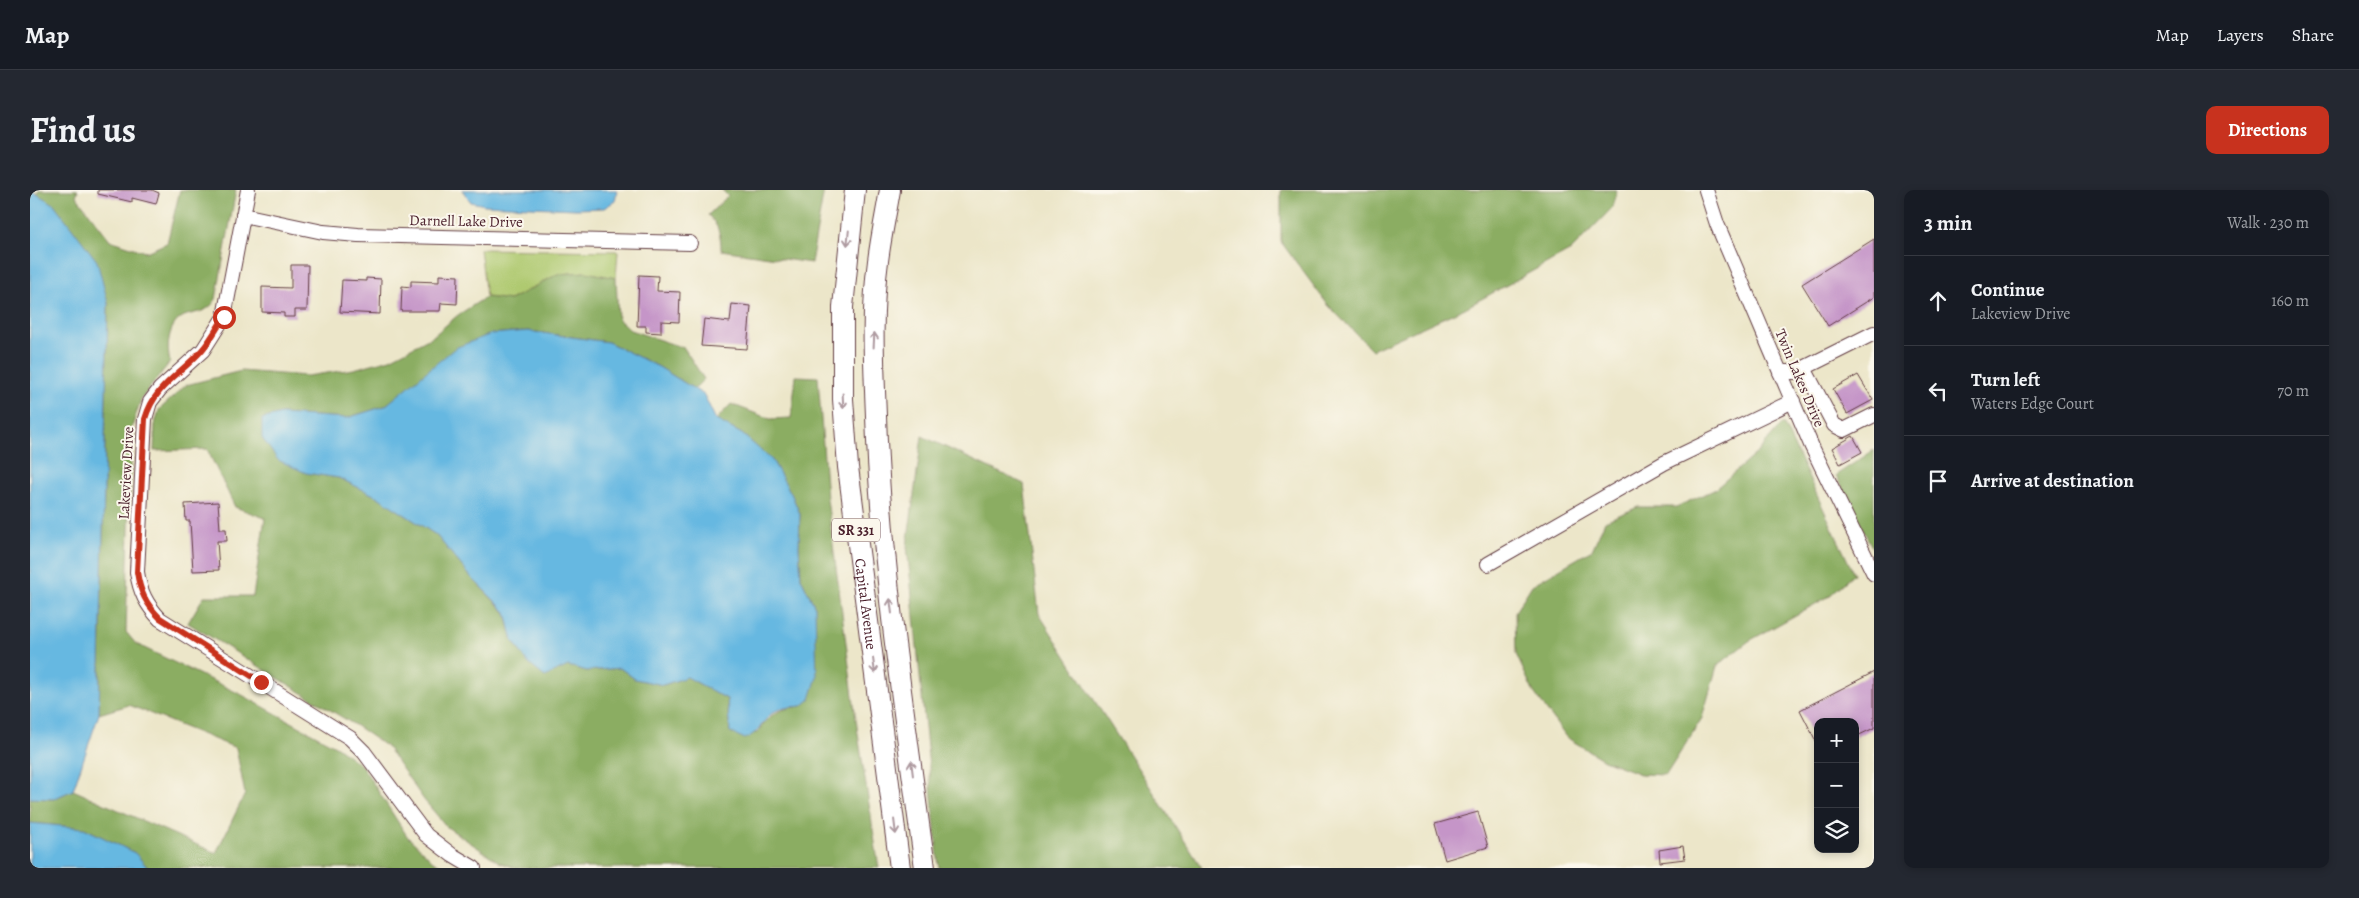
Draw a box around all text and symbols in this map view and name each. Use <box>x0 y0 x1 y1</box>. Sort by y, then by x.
text: Map <box>25 19 69 51</box>
text: Map <box>2156 23 2189 47</box>
text: Layers <box>2217 23 2264 47</box>
text: Share <box>2292 23 2334 47</box>
text: Find us <box>30 106 136 154</box>
button: Directions <box>2206 106 2329 154</box>
text: 3 min <box>1924 209 1972 237</box>
street label: Darnell Lake Drive <box>409 210 523 232</box>
text: Walk · 230 m <box>2227 212 2309 234</box>
one-way arrow <box>843 230 853 246</box>
text: Continue <box>1971 277 2045 303</box>
icon: ahead <box>1924 287 1952 315</box>
text: 160 m <box>2271 290 2309 312</box>
text: Lakeview Drive <box>1971 303 2071 325</box>
route start <box>213 306 236 329</box>
street label: Twin Lakes Drive <box>1770 326 1830 430</box>
one-way arrow <box>869 332 879 348</box>
text: Turn left <box>1971 367 2040 393</box>
icon: left <box>1924 377 1952 405</box>
text: 70 m <box>2277 380 2309 402</box>
one-way arrow <box>839 392 848 408</box>
text: Waters Edge Court <box>1971 393 2094 415</box>
street label: Lakeview Drive <box>114 426 138 520</box>
icon: arrive <box>1924 467 1952 495</box>
text: Arrive at destination <box>1971 468 2134 494</box>
road number: SR 331 <box>832 518 880 542</box>
street label: Capital Avenue <box>850 557 882 651</box>
one-way arrow <box>886 599 896 615</box>
one-way arrow <box>869 658 879 674</box>
route end <box>250 671 273 694</box>
map controls <box>1814 718 1859 853</box>
button: + <box>1814 718 1859 763</box>
one-way arrow <box>906 760 916 776</box>
button: − <box>1814 763 1859 808</box>
button: layers <box>1814 808 1859 853</box>
one-way arrow <box>890 819 900 835</box>

